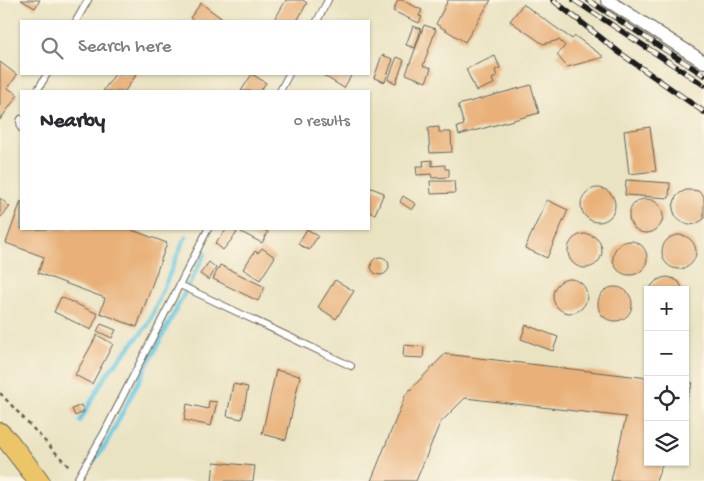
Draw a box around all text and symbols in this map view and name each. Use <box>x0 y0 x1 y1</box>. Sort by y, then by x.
search box <box>20 20 370 75</box>
icon: search <box>38 34 66 62</box>
text: Search here <box>78 36 172 59</box>
text: Nearby <box>40 110 105 135</box>
text: 0 results <box>294 113 350 132</box>
map controls <box>644 286 689 466</box>
button: + <box>644 286 689 331</box>
button: − <box>644 331 689 376</box>
button: locate <box>644 376 689 421</box>
button: layers <box>644 421 689 466</box>

